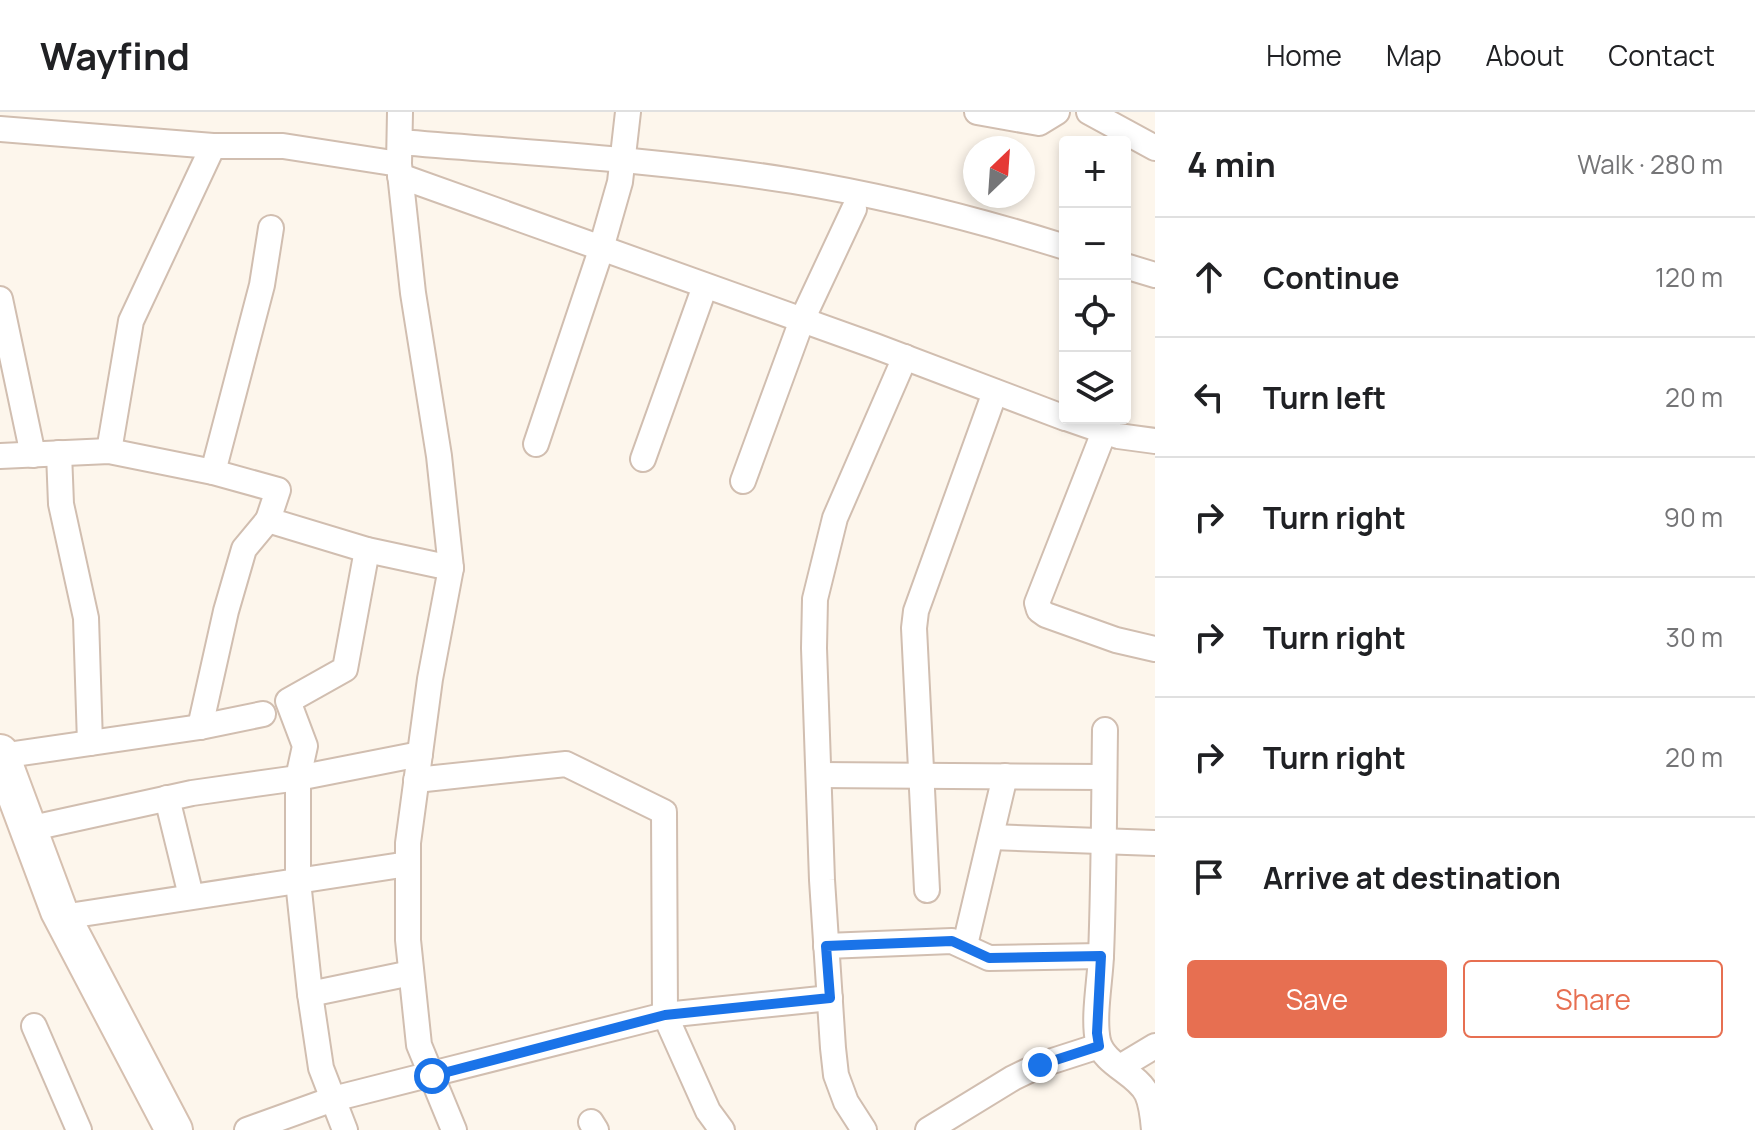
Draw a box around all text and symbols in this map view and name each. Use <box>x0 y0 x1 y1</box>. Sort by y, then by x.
text: Wayfind <box>40 29 190 81</box>
text: Home <box>1266 36 1342 74</box>
text: Map <box>1386 36 1442 74</box>
text: About <box>1486 36 1564 74</box>
text: Contact <box>1608 36 1715 74</box>
north arrow <box>963 136 1035 208</box>
map controls <box>1059 136 1131 424</box>
button: + <box>1059 136 1131 208</box>
text: 4 min <box>1187 141 1276 187</box>
text: Walk · 280 m <box>1577 146 1723 182</box>
button: − <box>1059 208 1131 280</box>
icon: ahead <box>1187 255 1231 299</box>
text: Continue <box>1263 257 1399 298</box>
text: 120 m <box>1655 259 1723 295</box>
button: locate <box>1059 280 1131 352</box>
button: layers <box>1059 352 1131 424</box>
icon: left <box>1187 375 1231 419</box>
text: Turn left <box>1263 377 1386 418</box>
text: 20 m <box>1665 379 1723 415</box>
icon: right <box>1187 495 1231 539</box>
text: Turn right <box>1263 497 1406 538</box>
text: 90 m <box>1664 499 1723 535</box>
icon: right <box>1187 615 1231 659</box>
text: Turn right <box>1263 617 1406 658</box>
text: 30 m <box>1666 619 1723 655</box>
icon: right <box>1187 735 1231 779</box>
text: Turn right <box>1263 737 1406 778</box>
text: 20 m <box>1665 739 1723 775</box>
icon: arrive <box>1187 855 1231 899</box>
text: Arrive at destination <box>1263 857 1561 898</box>
button: Save <box>1187 960 1447 1038</box>
button: Share <box>1463 960 1723 1038</box>
route end <box>1022 1047 1058 1083</box>
route start <box>414 1058 450 1094</box>

